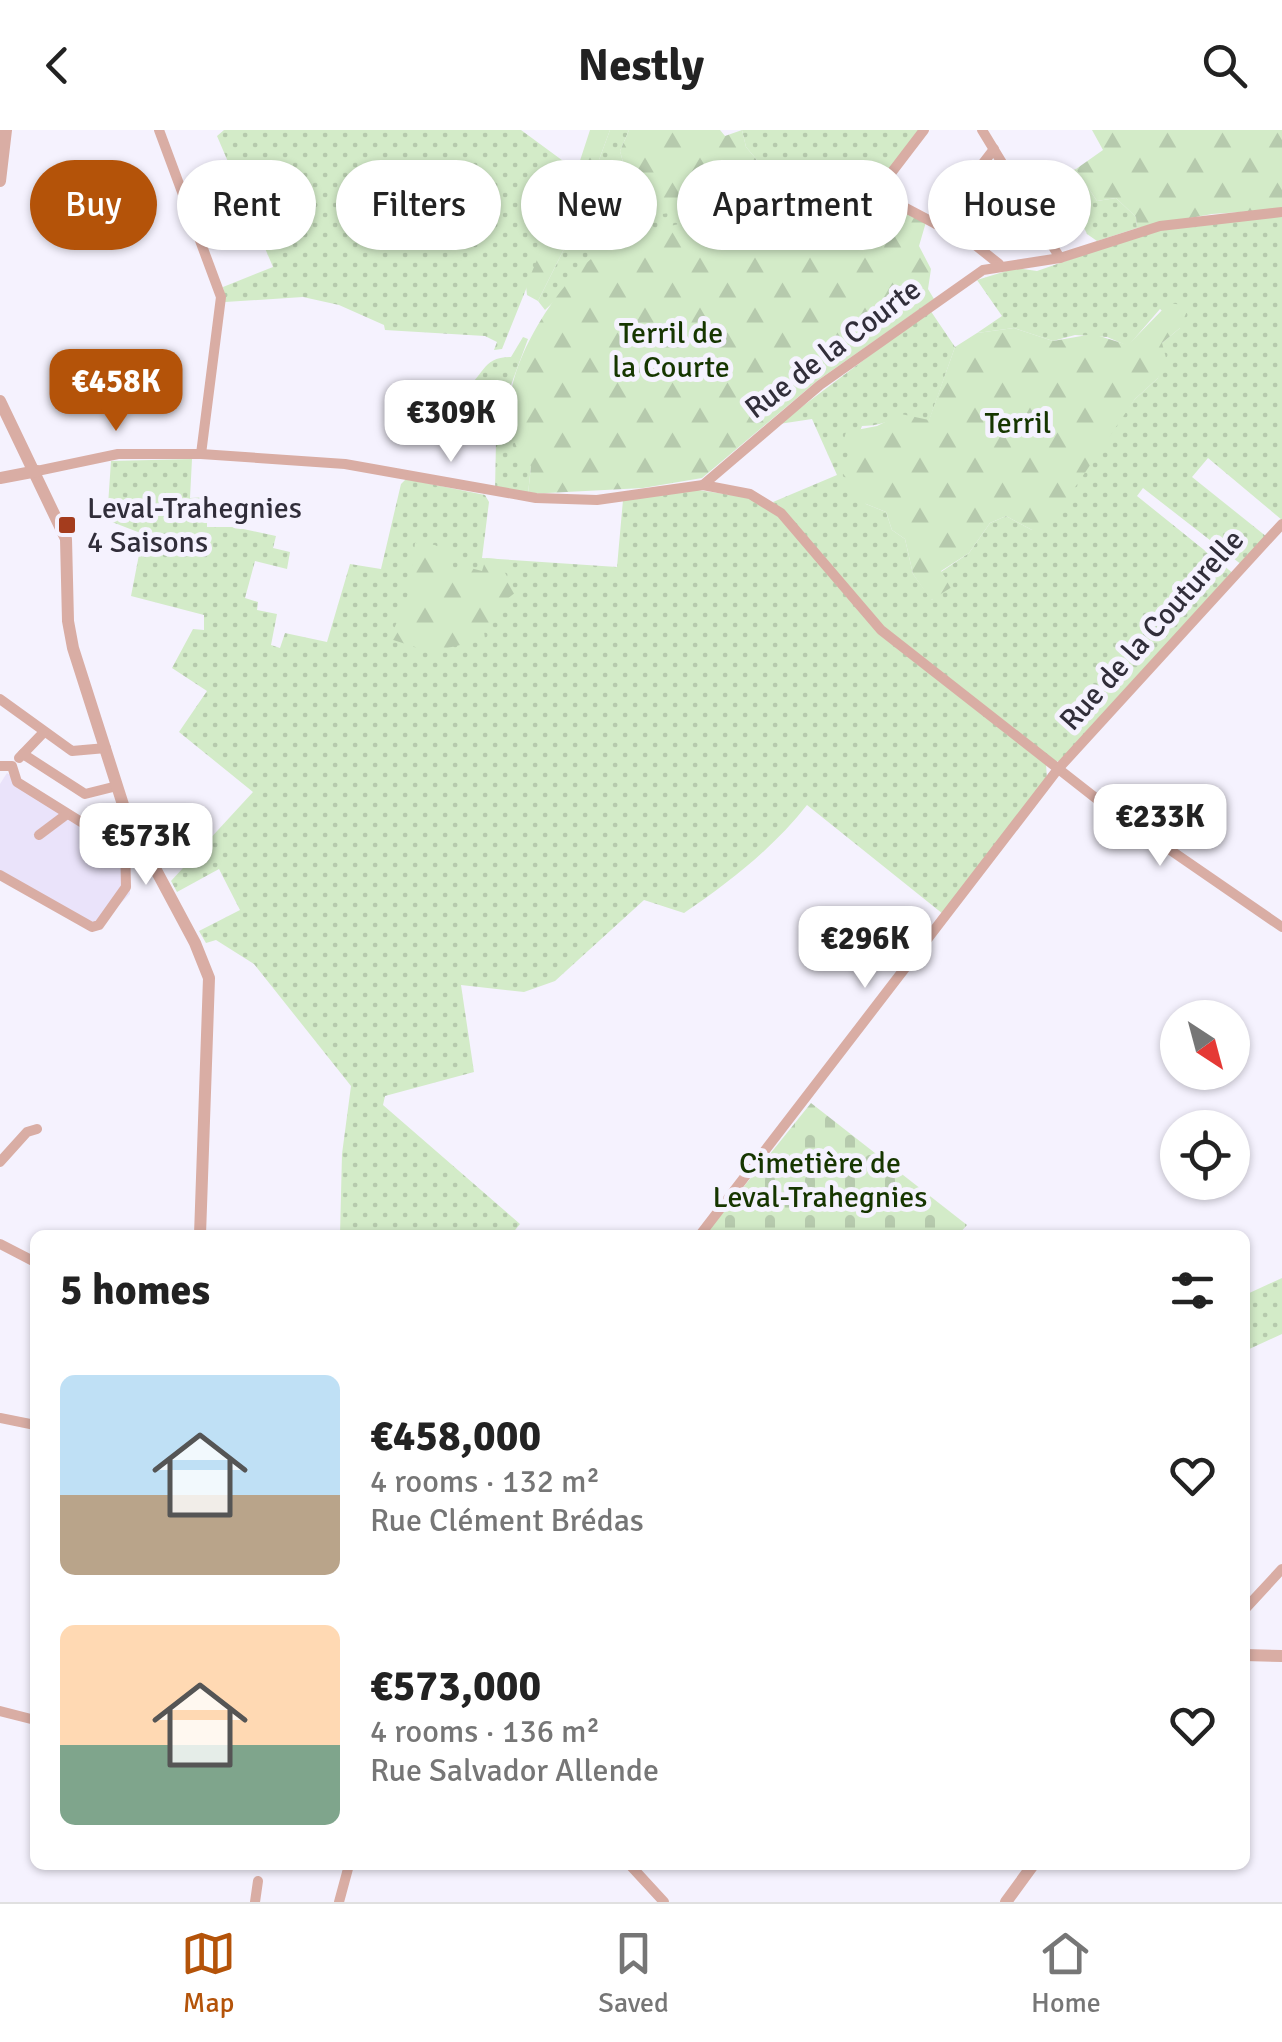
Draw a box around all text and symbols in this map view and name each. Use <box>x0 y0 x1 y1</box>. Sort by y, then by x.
icon: back <box>30 38 85 93</box>
text: Nestly <box>578 38 704 93</box>
icon: search <box>1197 38 1252 93</box>
chip: Buy <box>30 160 157 250</box>
chip: Rent <box>177 160 316 250</box>
chip: Filters <box>336 160 501 250</box>
chip: New <box>521 160 657 250</box>
chip: Apartment <box>677 160 908 250</box>
chip: House <box>928 160 1091 250</box>
street label: Rue de la Courte <box>738 271 928 427</box>
park label: Terril de la Courte <box>612 315 730 386</box>
pin: €458K <box>46 349 186 434</box>
text: €458K <box>72 362 160 401</box>
pin: €309K <box>381 380 521 465</box>
text: €309K <box>407 393 495 432</box>
park label: Terril <box>985 405 1051 442</box>
place label: Leval-Trahegnies 4 Saisons <box>87 490 302 561</box>
marker: Leval-Trahegnies 4 Saisons <box>56 514 78 536</box>
street label: Rue de la Couturelle <box>1052 522 1252 738</box>
pin: €233K <box>1090 784 1230 869</box>
text: €233K <box>1116 797 1204 836</box>
pin: €573K <box>76 803 216 888</box>
text: €573K <box>102 816 190 855</box>
pin: €296K <box>795 906 935 991</box>
text: €296K <box>821 919 909 958</box>
north arrow <box>1160 1000 1250 1090</box>
map controls <box>1160 1000 1250 1200</box>
button: locate <box>1160 1110 1250 1200</box>
park label: Cimetière de Leval-Trahegnies <box>713 1145 927 1216</box>
icon: filters <box>1165 1263 1220 1318</box>
text: 5 homes <box>60 1265 210 1316</box>
text: €458,000 <box>370 1411 541 1462</box>
icon: home <box>140 1415 260 1535</box>
icon: heart <box>1165 1448 1220 1503</box>
text: 4 rooms · 132 m² <box>370 1462 600 1501</box>
text: Rue Clément Brédas <box>370 1501 644 1540</box>
text: €573,000 <box>370 1661 541 1712</box>
icon: home <box>140 1665 260 1785</box>
icon: heart <box>1165 1698 1220 1753</box>
text: 4 rooms · 136 m² <box>370 1712 600 1751</box>
text: Rue Salvador Allende <box>370 1751 659 1790</box>
tab: Map <box>181 1926 236 2020</box>
tab: Saved <box>598 1926 669 2020</box>
tab: Home <box>1031 1926 1101 2020</box>

